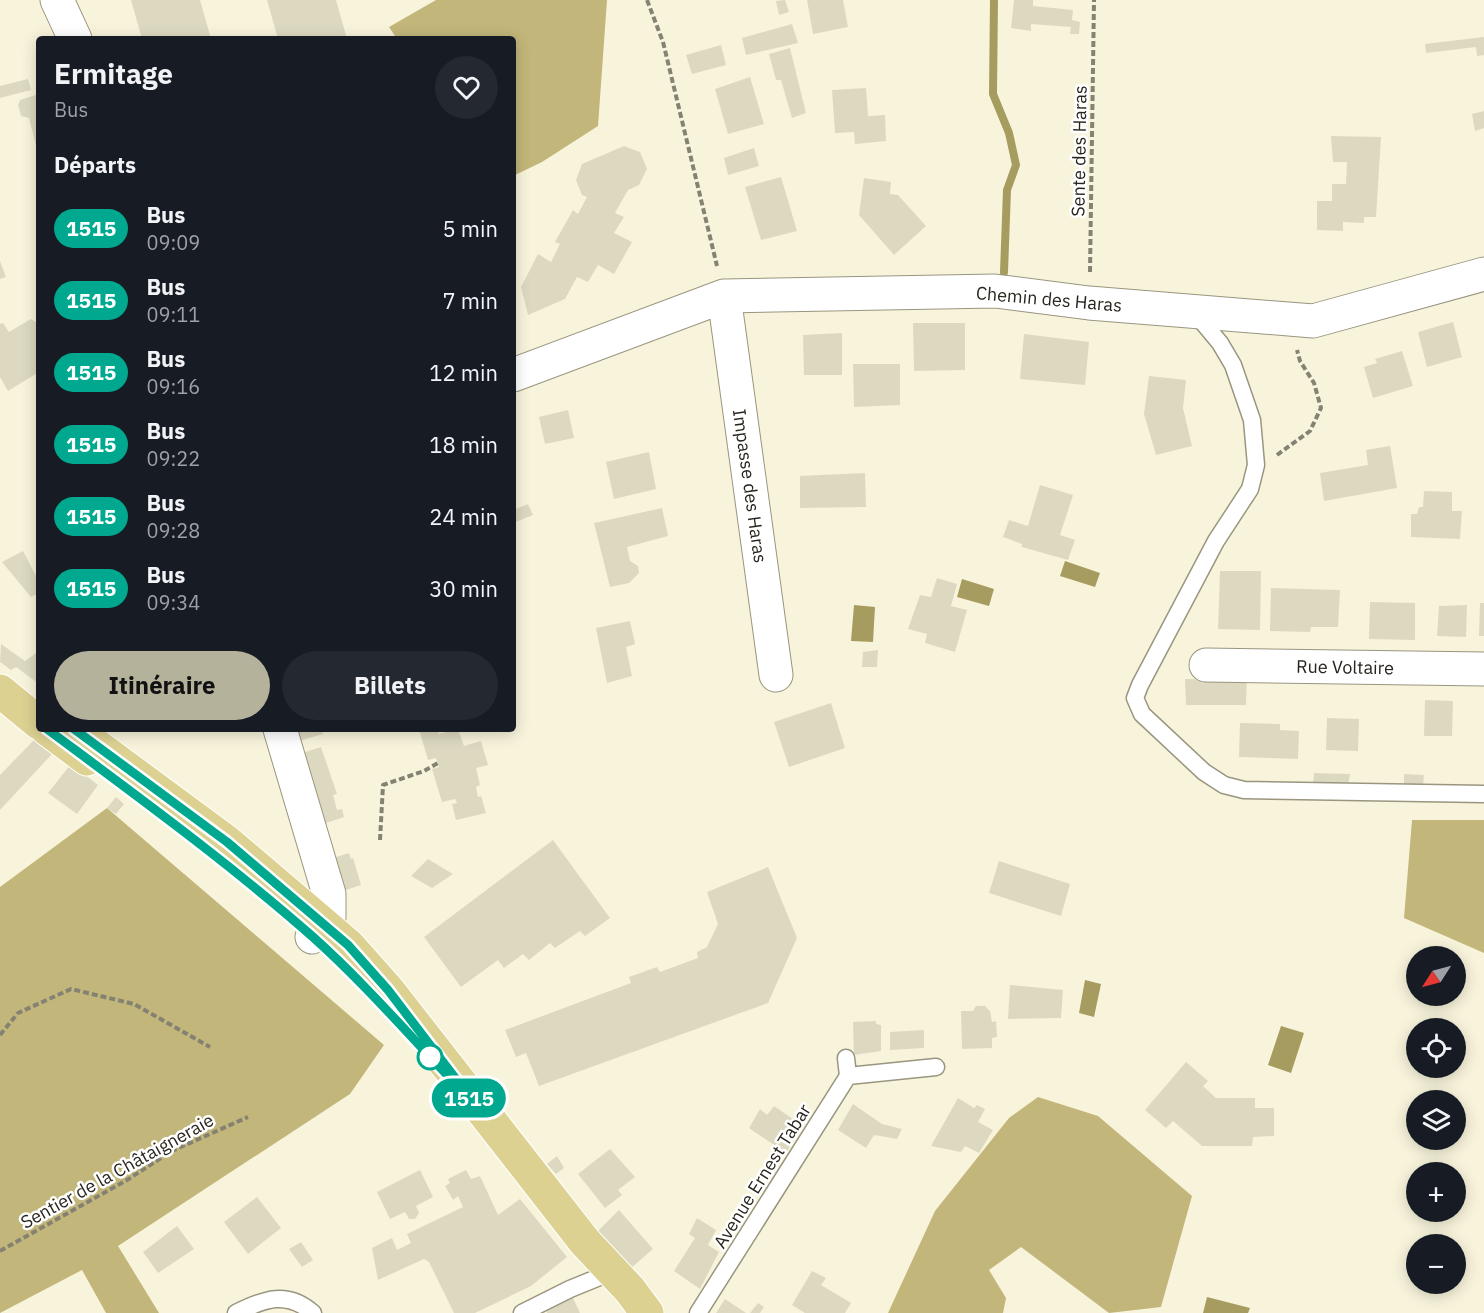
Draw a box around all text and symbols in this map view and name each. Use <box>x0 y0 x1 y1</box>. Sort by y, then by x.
text: Ermitage <box>54 55 173 92</box>
button: heart <box>435 56 498 119</box>
street label: Sente des Haras <box>1066 85 1092 217</box>
text: Bus <box>54 96 88 123</box>
text: Départs <box>54 150 136 179</box>
text: Bus <box>146 200 185 229</box>
text: 1515 <box>66 214 116 242</box>
text: 5 min <box>442 214 498 243</box>
text: 09:09 <box>146 229 200 256</box>
text: Bus <box>146 272 185 301</box>
street label: Chemin des Haras <box>975 281 1123 317</box>
text: 1515 <box>66 286 116 314</box>
text: 7 min <box>442 286 498 315</box>
text: 09:11 <box>146 301 200 328</box>
text: Bus <box>146 344 185 373</box>
text: 1515 <box>66 358 116 386</box>
text: 12 min <box>429 358 498 387</box>
text: 09:16 <box>146 373 200 400</box>
street label: Impasse des Haras <box>728 408 772 564</box>
text: Bus <box>146 416 185 445</box>
text: 1515 <box>66 430 116 458</box>
text: 18 min <box>429 430 498 459</box>
text: 09:22 <box>146 445 200 472</box>
text: Bus <box>146 488 185 517</box>
text: 1515 <box>66 502 116 530</box>
text: 24 min <box>429 502 498 531</box>
text: 09:28 <box>146 517 200 544</box>
text: Bus <box>146 560 185 589</box>
text: 1515 <box>66 574 116 602</box>
text: 30 min <box>429 574 498 603</box>
text: 09:34 <box>146 589 200 616</box>
button: Itinéraire <box>54 651 270 720</box>
button: Billets <box>282 651 498 720</box>
street label: Rue Voltaire <box>1296 655 1394 679</box>
north arrow <box>1406 946 1466 1006</box>
map controls <box>1406 946 1466 1294</box>
button: locate <box>1406 1018 1466 1078</box>
unlabelled marker <box>417 1044 443 1070</box>
line badge: 1515 <box>427 1078 511 1118</box>
text: 1515 <box>444 1084 494 1112</box>
button: layers <box>1406 1090 1466 1150</box>
street label: Avenue Ernest Tabar <box>708 1099 816 1253</box>
street label: Sentier de la Châtaigneraie <box>17 1108 218 1234</box>
button: + <box>1406 1162 1466 1222</box>
button: − <box>1406 1234 1466 1294</box>

